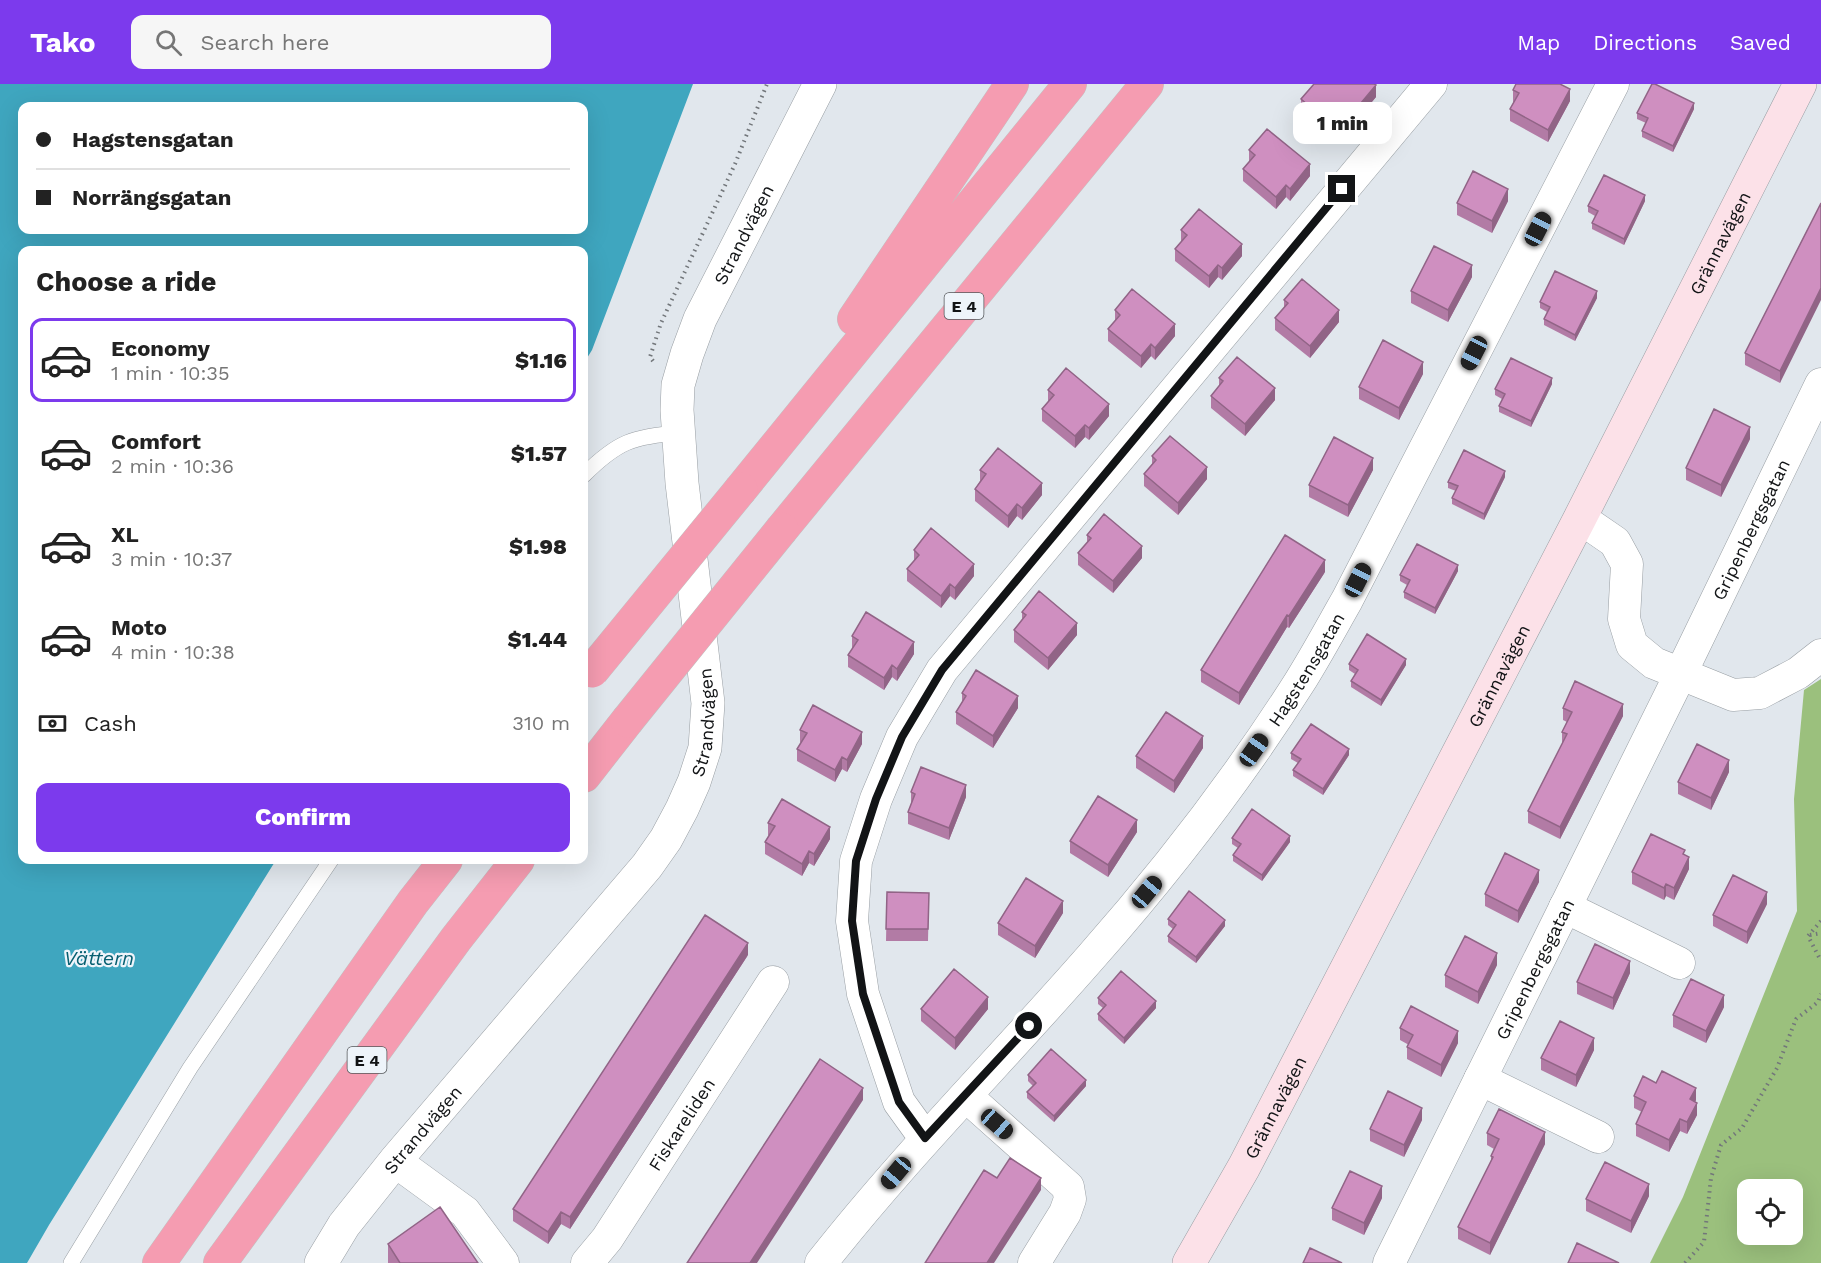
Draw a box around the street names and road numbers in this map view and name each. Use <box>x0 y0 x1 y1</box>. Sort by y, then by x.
street label: Strandvägen <box>709 181 777 288</box>
street label: Grännavägen <box>1685 188 1754 298</box>
road number: E 4 <box>944 293 984 319</box>
street label: Gripenbergsgatan <box>1708 455 1794 603</box>
street label: Hagstensgatan <box>1263 609 1348 730</box>
street label: Grännavägen <box>1463 621 1534 731</box>
street label: Strandvägen <box>686 667 719 779</box>
street label: Gripenbergsgatan <box>1491 895 1578 1043</box>
road number: E 4 <box>348 1047 386 1073</box>
street label: Grännavägen <box>1240 1052 1310 1162</box>
street label: Fiskareliden <box>644 1074 719 1174</box>
street label: Strandvägen <box>379 1081 466 1178</box>

